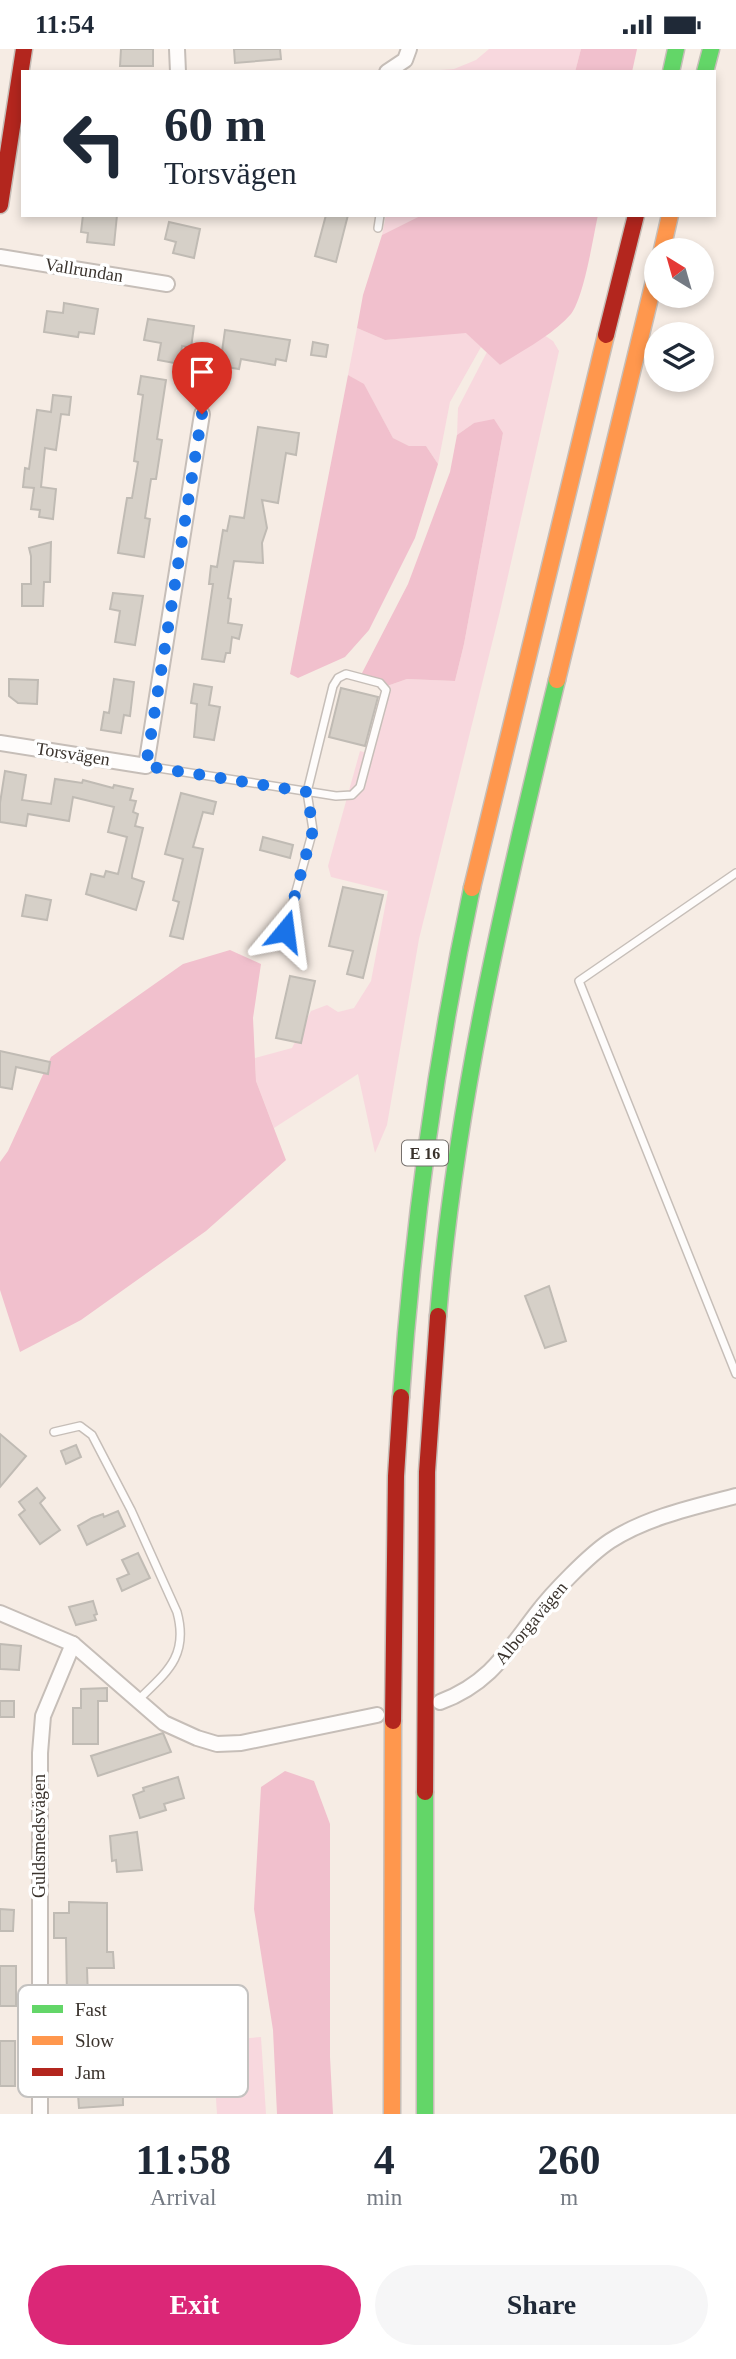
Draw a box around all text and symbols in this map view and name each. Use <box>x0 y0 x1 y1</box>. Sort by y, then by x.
text: 11:54 <box>35 10 94 39</box>
text: 60 m <box>164 97 266 152</box>
icon: left <box>49 98 140 189</box>
text: Torsvägen <box>164 155 297 191</box>
north arrow <box>644 238 714 308</box>
map controls <box>644 238 714 392</box>
street label: Vallrundan <box>43 254 125 286</box>
button: layers <box>644 322 714 392</box>
pin <box>172 342 232 414</box>
icon: arrive <box>183 353 221 391</box>
street label: Torsvägen <box>35 738 111 770</box>
position arrow <box>248 894 322 968</box>
road number: E 16 <box>402 1141 448 1165</box>
street label: Alborgavägen <box>491 1578 571 1668</box>
street label: Guldsmedsvägen <box>29 1774 49 1898</box>
legend <box>18 1985 248 2097</box>
text: Fast <box>75 1999 107 2020</box>
text: Slow <box>75 2030 114 2051</box>
text: Jam <box>75 2062 106 2083</box>
text: 11:58 <box>135 2137 231 2183</box>
text: 4 <box>374 2137 395 2183</box>
text: 260 <box>538 2137 601 2183</box>
text: Arrival <box>150 2185 216 2210</box>
text: min <box>366 2185 402 2210</box>
text: m <box>560 2185 578 2210</box>
button: Exit <box>28 2265 361 2345</box>
button: Share <box>375 2265 708 2345</box>

